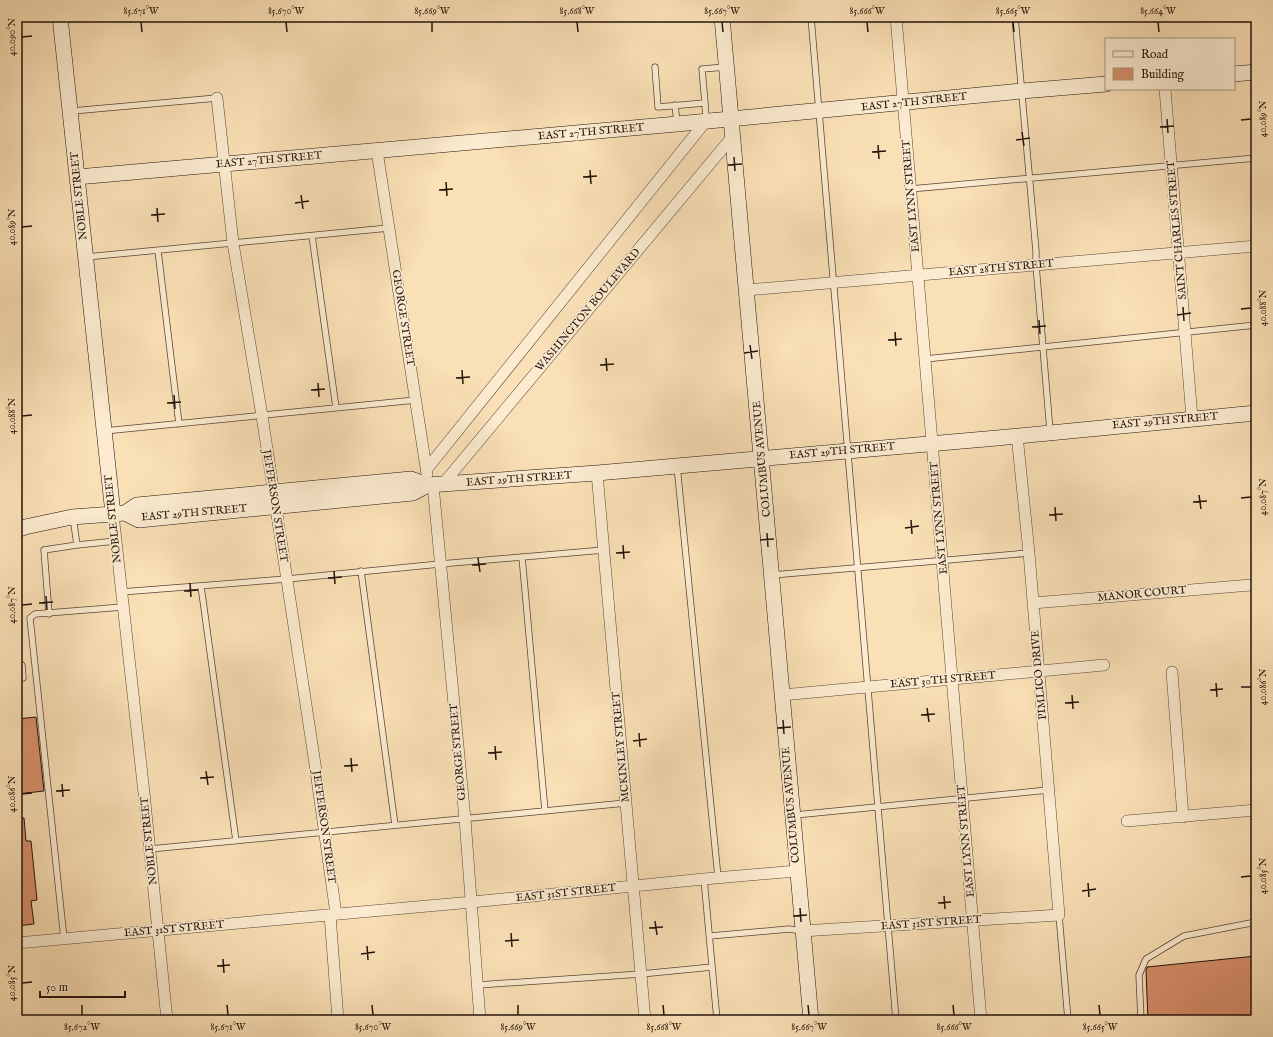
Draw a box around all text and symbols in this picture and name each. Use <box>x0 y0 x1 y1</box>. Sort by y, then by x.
text: 85.671°W <box>123 5 159 18</box>
text: 85.670°W <box>268 5 305 18</box>
text: 85.669°W <box>414 5 450 18</box>
text: 85.668°W <box>560 5 595 18</box>
text: 85.667°W <box>704 5 740 18</box>
text: 85.666°W <box>849 5 885 18</box>
text: 85.665°W <box>996 5 1031 18</box>
text: 85.664°W <box>1140 5 1176 18</box>
text: 40.090°N <box>6 18 19 56</box>
legend <box>1105 38 1235 90</box>
text: Road <box>1141 47 1169 62</box>
text: Building <box>1141 67 1185 82</box>
street label: EAST 27TH STREET <box>860 89 968 115</box>
text: 40.089°N <box>1257 100 1270 137</box>
street label: EAST 27TH STREET <box>537 120 645 144</box>
street label: EAST LYNN STREET <box>899 139 923 253</box>
street label: EAST 27TH STREET <box>215 148 323 172</box>
street label: NOBLE STREET <box>67 151 91 241</box>
street label: SAINT CHARLES STREET <box>1164 160 1190 300</box>
text: 40.089°N <box>6 208 19 245</box>
street label: WASHINGTON BOULEVARD <box>532 246 644 374</box>
street label: EAST 28TH STREET <box>948 256 1054 280</box>
street label: GEORGE STREET <box>388 269 418 367</box>
text: 40.088°N <box>1257 289 1270 326</box>
text: 40.088°N <box>6 397 19 434</box>
street label: COLUMBUS AVENUE <box>750 400 774 518</box>
street label: EAST 29TH STREET <box>1112 409 1218 433</box>
street label: EAST 29TH STREET <box>789 439 895 463</box>
street label: JEFFERSON STREET <box>259 447 291 563</box>
street label: EAST LYNN STREET <box>927 461 951 575</box>
street label: EAST 29TH STREET <box>466 468 572 490</box>
street label: NOBLE STREET <box>101 474 125 564</box>
text: 40.087°N <box>1257 478 1270 516</box>
street label: EAST 29TH STREET <box>141 501 247 525</box>
street label: MANOR COURT <box>1097 583 1187 605</box>
text: 40.087°N <box>6 586 19 624</box>
street label: PIMLICO DRIVE <box>1028 629 1050 720</box>
street label: EAST 30TH STREET <box>890 668 996 692</box>
text: 40.086°N <box>1257 668 1270 705</box>
street label: MCKINLEY STREET <box>609 691 633 803</box>
street label: GEORGE STREET <box>447 703 469 801</box>
street label: COLUMBUS AVENUE <box>779 746 803 864</box>
street label: JEFFERSON STREET <box>309 768 339 884</box>
text: 40.086°N <box>6 775 19 812</box>
street label: EAST LYNN STREET <box>954 784 978 898</box>
street label: NOBLE STREET <box>137 796 161 886</box>
text: 40.085°N <box>1257 858 1270 894</box>
street label: EAST 31ST STREET <box>515 881 617 905</box>
street label: EAST 31ST STREET <box>880 913 982 933</box>
street label: EAST 31ST STREET <box>123 918 225 940</box>
text: 40.085°N <box>6 965 19 1001</box>
scale bar <box>40 973 125 999</box>
text: 50 m <box>46 980 68 995</box>
text: 85.672°W <box>64 1021 100 1034</box>
text: 85.671°W <box>210 1021 246 1034</box>
text: 85.670°W <box>355 1021 392 1034</box>
text: 85.669°W <box>500 1021 536 1034</box>
text: 85.668°W <box>647 1021 682 1034</box>
text: 85.667°W <box>791 1021 827 1034</box>
text: 85.666°W <box>936 1021 972 1034</box>
text: 85.665°W <box>1083 1021 1118 1034</box>

